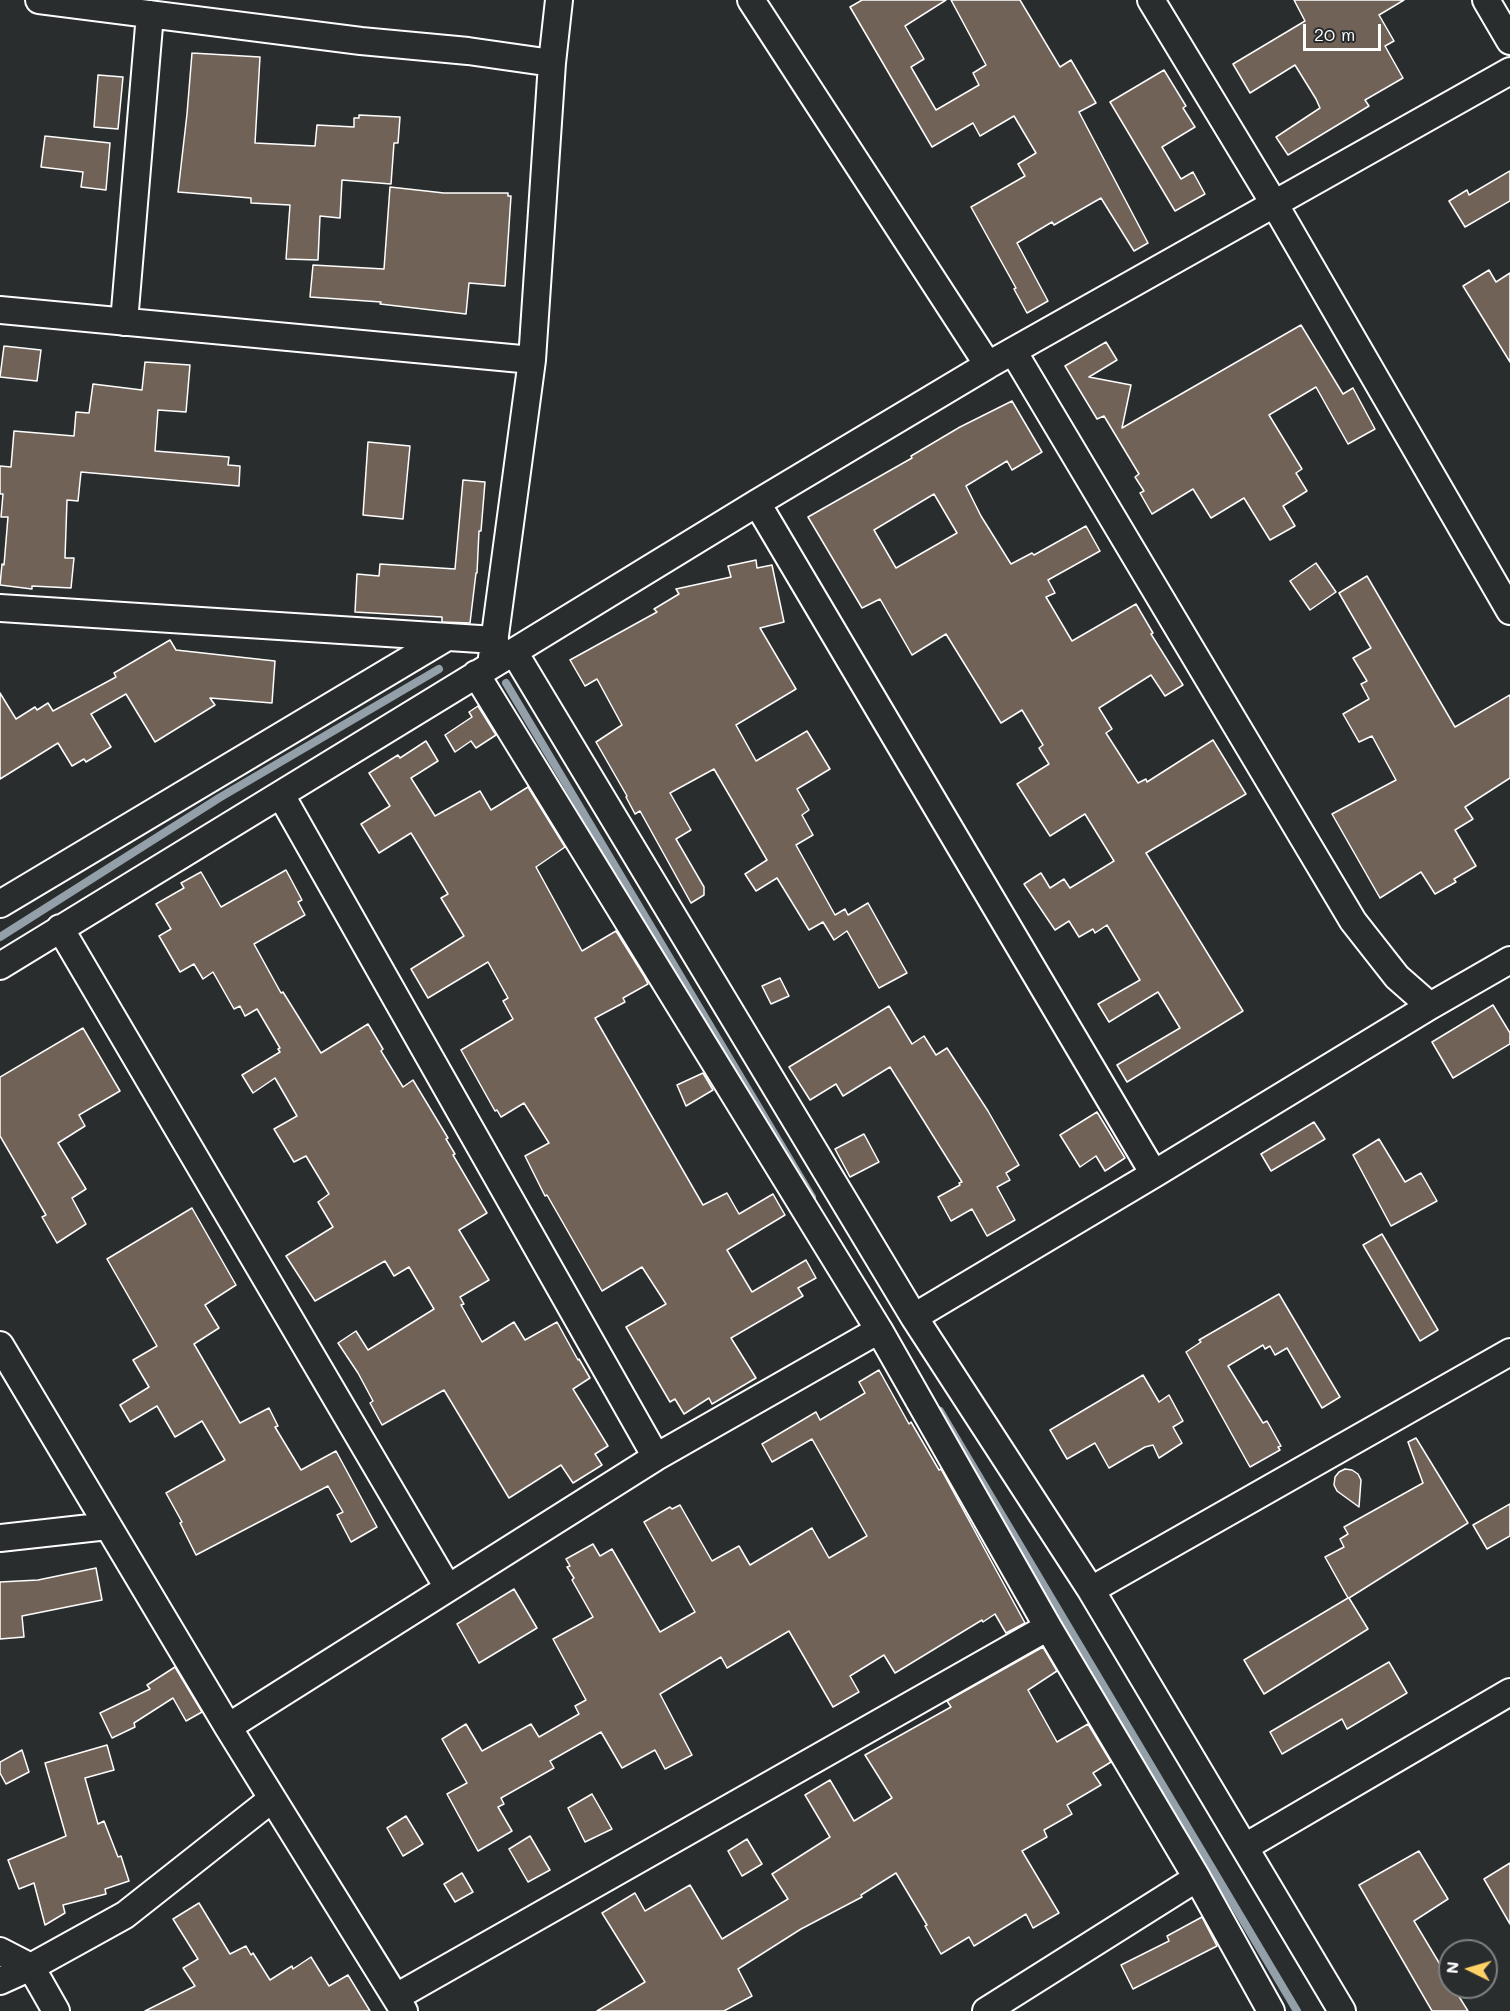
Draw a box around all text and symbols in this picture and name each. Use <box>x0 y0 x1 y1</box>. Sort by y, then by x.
scale bar <box>1306 12 1384 50</box>
text: 20 m <box>1314 22 1355 46</box>
north arrow <box>1438 1939 1498 1999</box>
text: N <box>1441 1961 1463 1975</box>

